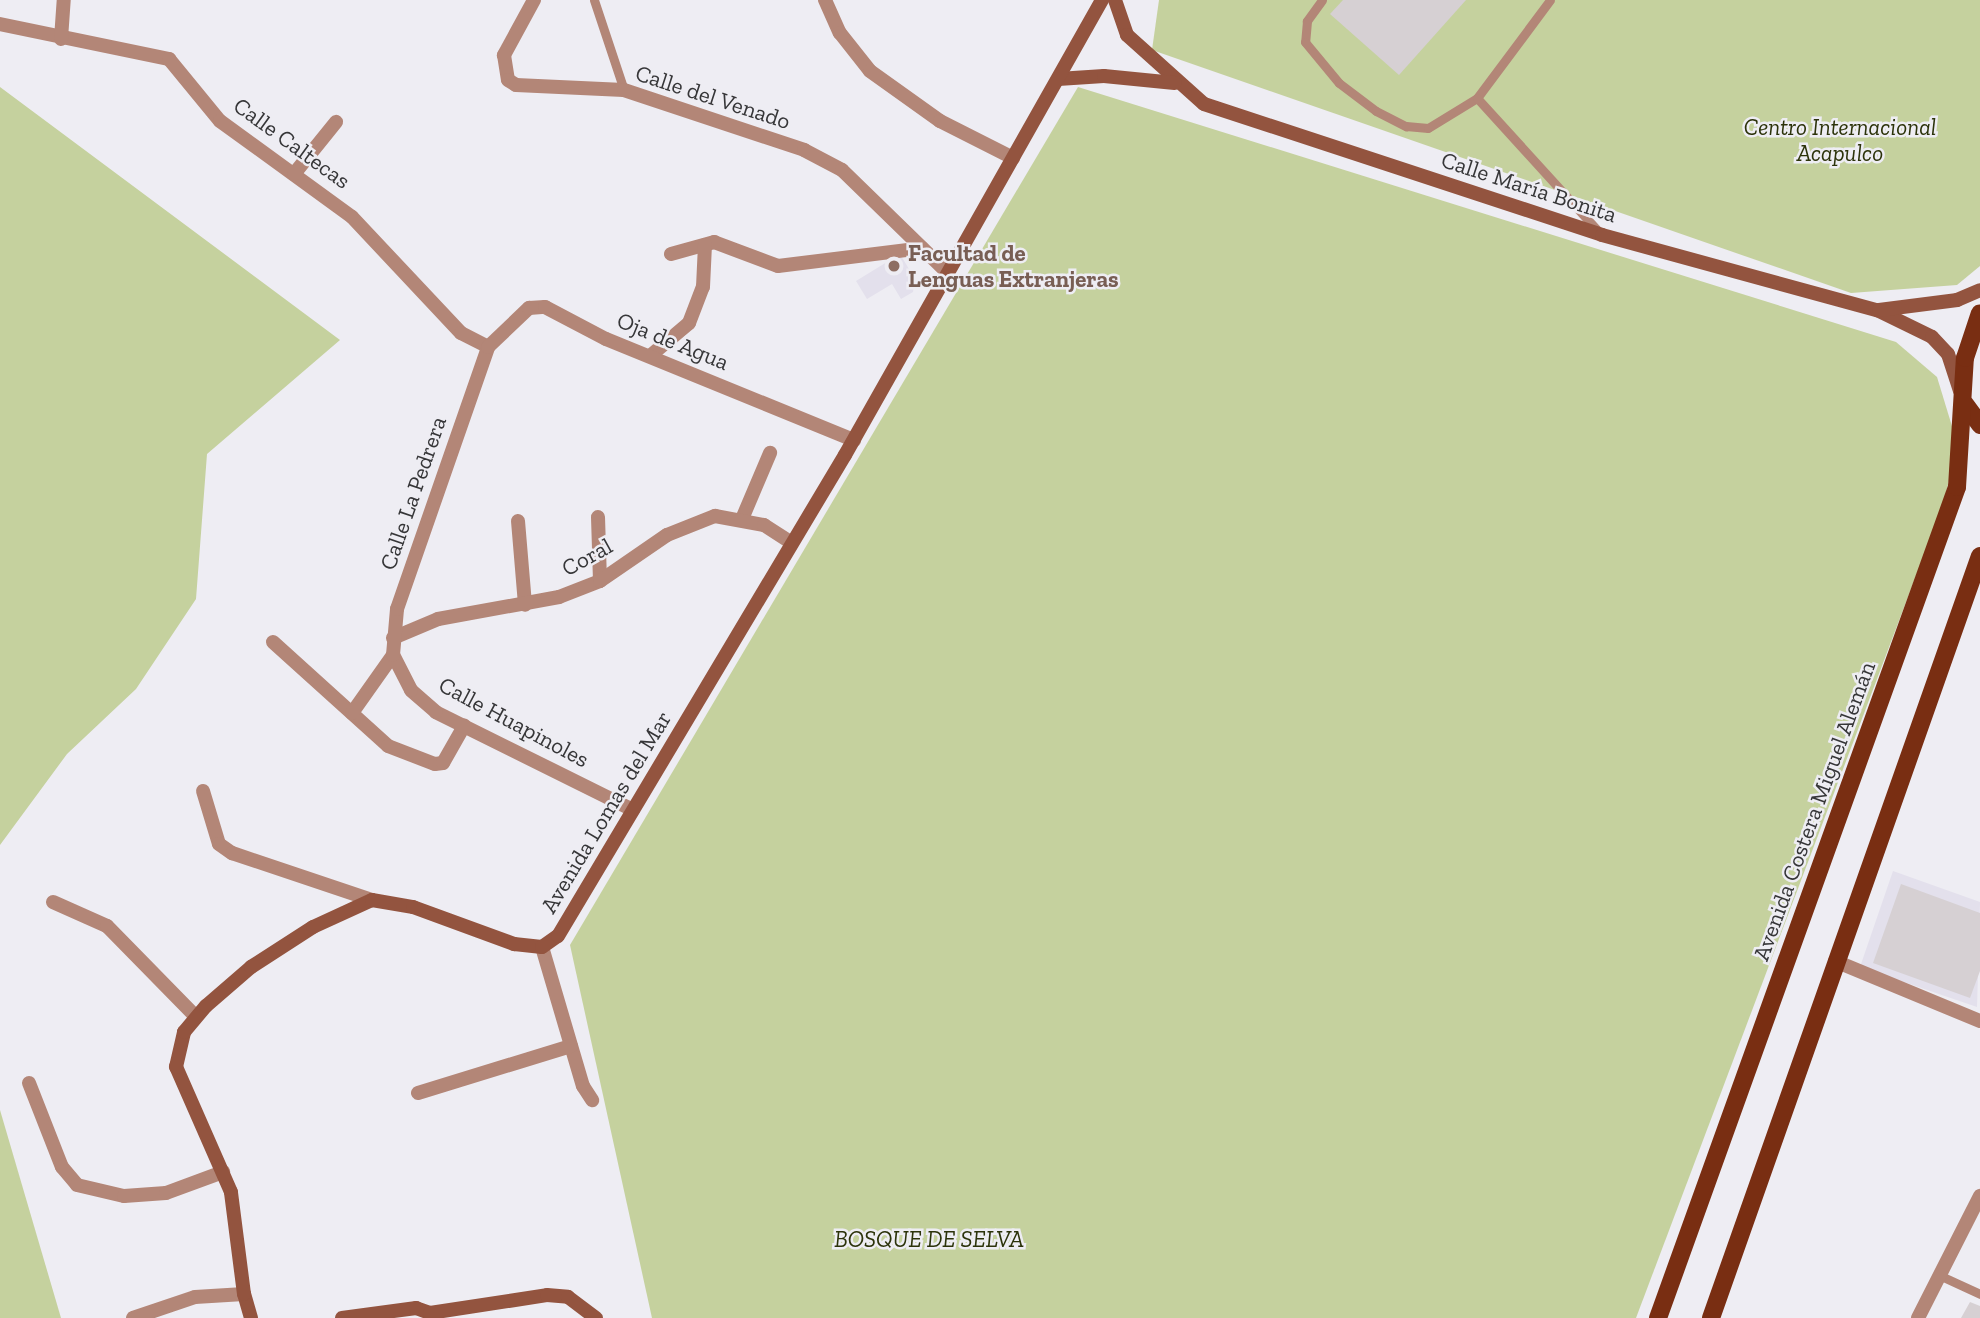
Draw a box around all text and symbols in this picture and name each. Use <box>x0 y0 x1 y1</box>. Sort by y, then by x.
street label: Calle del Venado <box>632 59 794 135</box>
street label: Calle Caltecas <box>228 91 356 195</box>
park label: Centro Internacional Acapulco <box>1744 113 1936 167</box>
street label: Calle María Bonita <box>1438 146 1620 228</box>
place label: Facultad de Lenguas Extranjeras <box>908 239 1119 293</box>
marker: Facultad de Lenguas Extranjeras <box>886 258 902 274</box>
street label: Oja de Agua <box>613 306 733 376</box>
street label: Calle La Pedrera <box>374 413 452 573</box>
street label: Coral <box>557 532 617 582</box>
street label: Avenida Costera Miguel Alemán <box>1747 657 1881 965</box>
street label: Calle Huapinoles <box>434 671 594 773</box>
street label: Avenida Lomas del Mar <box>535 706 677 918</box>
park label: BOSQUE DE SELVA <box>834 1225 1024 1253</box>

